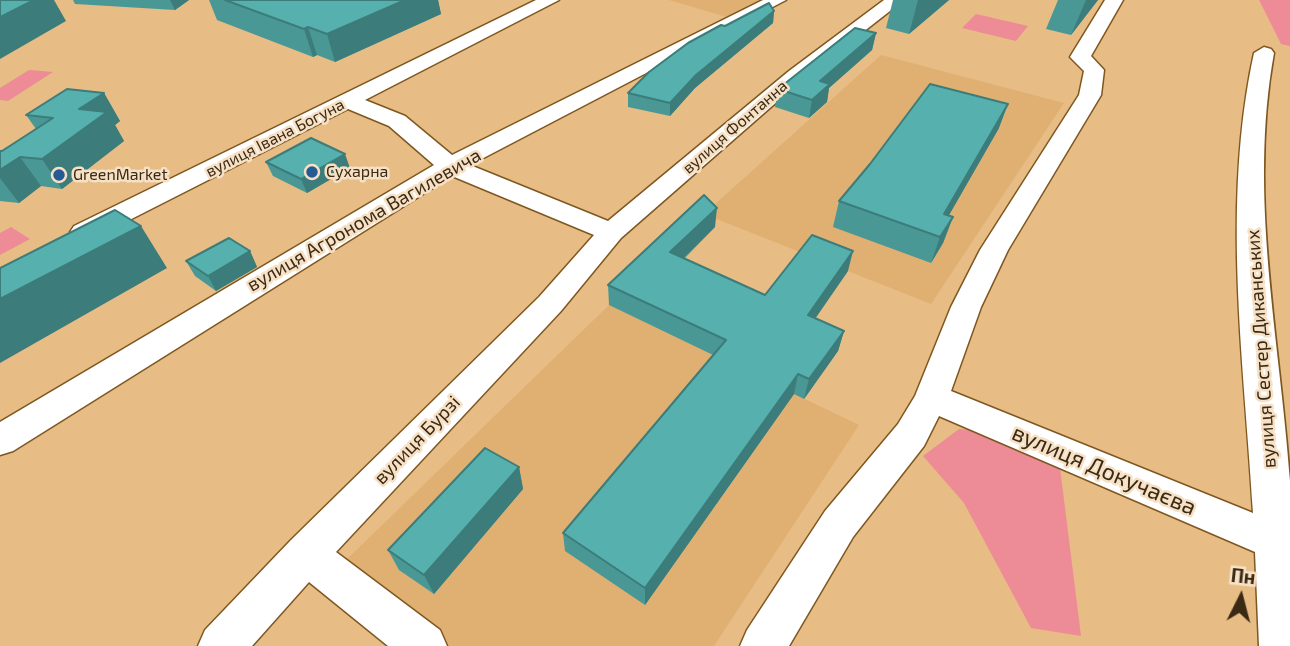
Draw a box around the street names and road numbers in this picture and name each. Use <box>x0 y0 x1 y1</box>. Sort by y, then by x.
street label: вулиця Фонтанна <box>679 76 791 178</box>
street label: вулиця Івана Богуна <box>202 95 348 181</box>
street label: вулиця Агронома Вагилевича <box>243 144 485 296</box>
street label: вулиця Сестер Диканських <box>1241 229 1281 469</box>
street label: вулиця Бурзі <box>369 391 465 489</box>
street label: вулиця Докучаєва <box>1008 419 1200 521</box>

